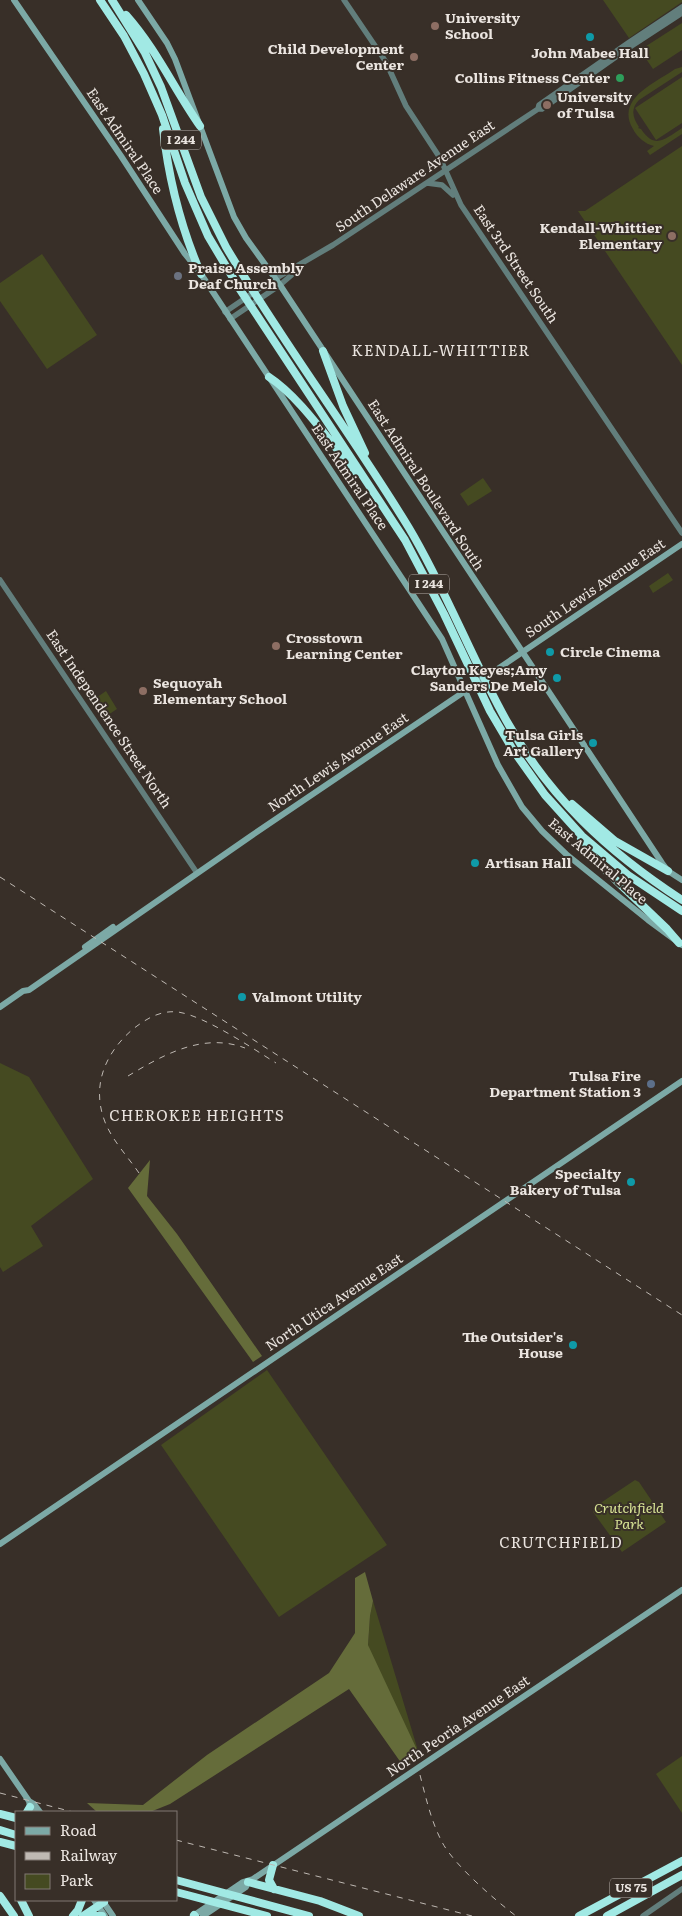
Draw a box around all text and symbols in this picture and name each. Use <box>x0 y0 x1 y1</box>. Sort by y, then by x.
place label: University School <box>445 7 521 43</box>
marker: University School <box>429 20 441 32</box>
marker: John Mabee Hall <box>584 31 596 43</box>
place label: Child Development Center <box>268 38 405 74</box>
place label: John Mabee Hall <box>531 42 649 62</box>
marker: Child Development Center <box>408 51 420 63</box>
place label: Collins Fitness Center <box>455 67 610 87</box>
marker: Collins Fitness Center <box>614 72 626 84</box>
street label: East Admiral Place <box>83 83 169 198</box>
place label: University of Tulsa <box>557 86 633 122</box>
marker: University of Tulsa <box>541 99 553 111</box>
street label: South Delaware Avenue East <box>331 114 498 236</box>
road number: I 244 <box>161 130 201 150</box>
street label: East 3rd Street South <box>470 200 564 327</box>
place label: Kendall-Whittier Elementary <box>540 217 662 253</box>
marker: Kendall-Whittier Elementary <box>666 230 678 242</box>
place label: Praise Assembly Deaf Church <box>188 257 304 293</box>
marker: Praise Assembly Deaf Church <box>172 270 184 282</box>
district label: KENDALL-WHITTIER <box>352 338 530 361</box>
street label: East Admiral Boulevard South <box>364 395 490 574</box>
street label: East Admiral Place <box>308 419 394 534</box>
street label: South Lewis Avenue East <box>521 533 669 642</box>
road number: I 244 <box>409 574 449 594</box>
street label: East Independence Street North <box>42 625 177 812</box>
place label: Crosstown Learning Center <box>286 627 403 663</box>
marker: Crosstown Learning Center <box>270 640 282 652</box>
place label: Circle Cinema <box>560 641 661 661</box>
marker: Circle Cinema <box>544 646 556 658</box>
place label: Clayton Keyes;Amy Sanders De Melo <box>411 659 547 695</box>
place label: Sequoyah Elementary School <box>153 672 287 708</box>
marker: Clayton Keyes;Amy Sanders De Melo <box>551 672 563 684</box>
marker: Sequoyah Elementary School <box>137 685 149 697</box>
street label: North Lewis Avenue East <box>263 706 412 816</box>
place label: Tulsa Girls Art Gallery <box>503 724 583 760</box>
marker: Tulsa Girls Art Gallery <box>587 737 599 749</box>
street label: East Admiral Place <box>545 813 653 908</box>
place label: Artisan Hall <box>485 852 572 872</box>
marker: Artisan Hall <box>469 857 481 869</box>
place label: Valmont Utility <box>252 986 362 1006</box>
marker: Valmont Utility <box>236 991 248 1003</box>
place label: Tulsa Fire Department Station 3 <box>489 1065 641 1101</box>
marker: Tulsa Fire Department Station 3 <box>645 1078 657 1090</box>
district label: CHEROKEE HEIGHTS <box>109 1103 285 1126</box>
place label: Specialty Bakery of Tulsa <box>510 1163 622 1199</box>
marker: Specialty Bakery of Tulsa <box>625 1176 637 1188</box>
street label: North Utica Avenue East <box>261 1247 406 1355</box>
place label: The Outsider's House <box>462 1326 563 1362</box>
marker: The Outsider's House <box>567 1339 579 1351</box>
park label: Crutchfield Park <box>594 1497 664 1533</box>
district label: CRUTCHFIELD <box>499 1530 623 1553</box>
street label: North Peoria Avenue East <box>382 1669 533 1781</box>
legend <box>15 1811 178 1901</box>
text: Road <box>60 1818 96 1841</box>
text: Railway <box>60 1843 118 1866</box>
text: Park <box>60 1868 94 1891</box>
road number: US 75 <box>610 1879 652 1898</box>

